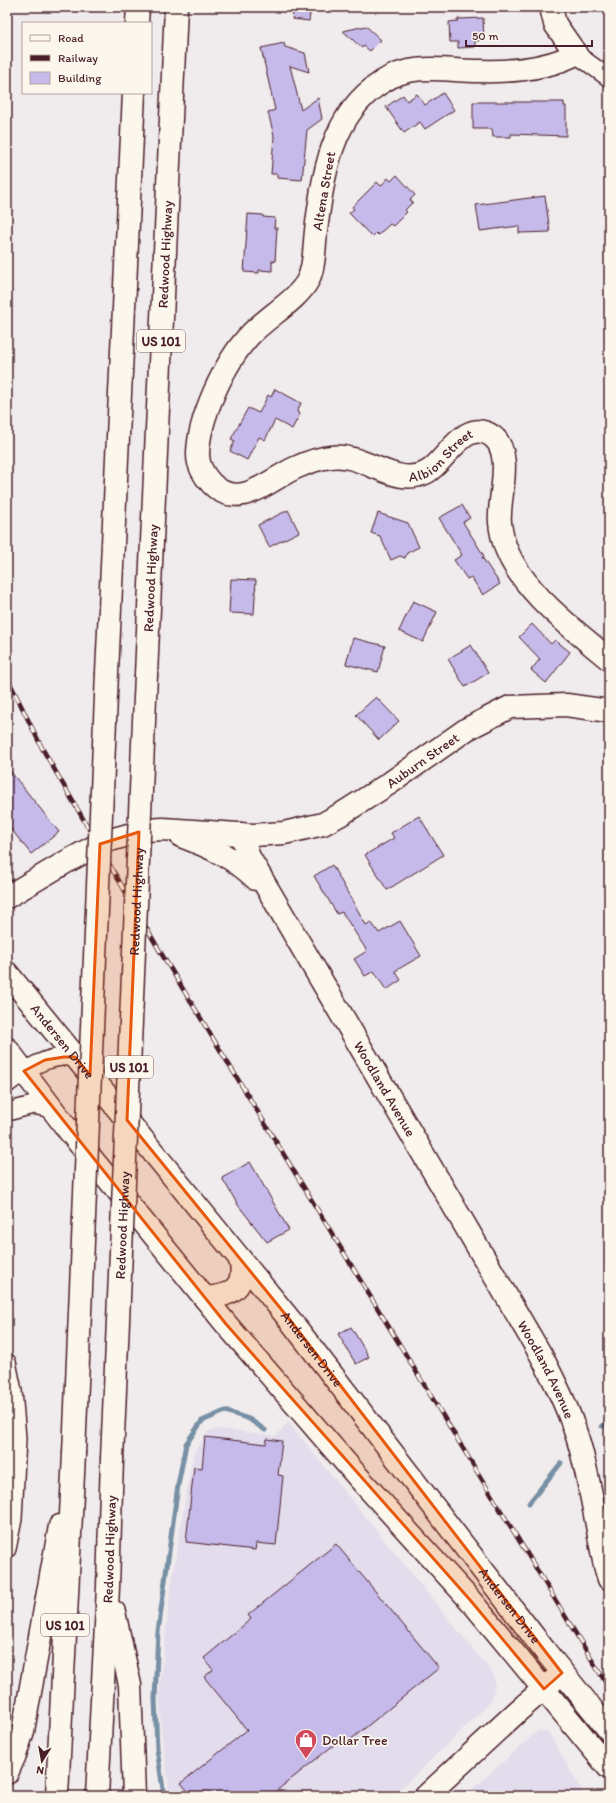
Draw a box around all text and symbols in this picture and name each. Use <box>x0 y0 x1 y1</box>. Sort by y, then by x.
legend <box>22 22 152 94</box>
scale bar <box>466 22 592 48</box>
text: 50 m <box>472 29 498 43</box>
text: Road <box>58 31 84 45</box>
text: Railway <box>58 51 98 65</box>
text: Building <box>58 71 102 85</box>
street label: Altena Street <box>309 150 339 232</box>
street label: Redwood Highway <box>154 200 176 309</box>
road number: US 101 <box>137 330 185 352</box>
street label: Albion Street <box>408 425 475 485</box>
street label: Redwood Highway <box>139 523 161 632</box>
street label: Auburn Street <box>383 729 462 791</box>
street label: Redwood Highway <box>125 847 147 956</box>
street label: Andersen Drive <box>27 1000 98 1082</box>
street label: Woodland Avenue <box>350 1038 420 1140</box>
road number: US 101 <box>105 1056 153 1078</box>
street label: Redwood Highway <box>111 1170 133 1280</box>
street label: Andersen Drive <box>277 1307 347 1390</box>
street label: Woodland Avenue <box>514 1317 578 1421</box>
street label: Redwood Highway <box>99 1495 119 1604</box>
street label: Andersen Drive <box>475 1564 545 1647</box>
road number: US 101 <box>41 1614 89 1636</box>
shop icon: Dollar Tree <box>293 1727 319 1760</box>
place label: Dollar Tree <box>322 1732 388 1749</box>
north arrow <box>22 1741 62 1781</box>
text: N <box>35 1763 45 1777</box>

